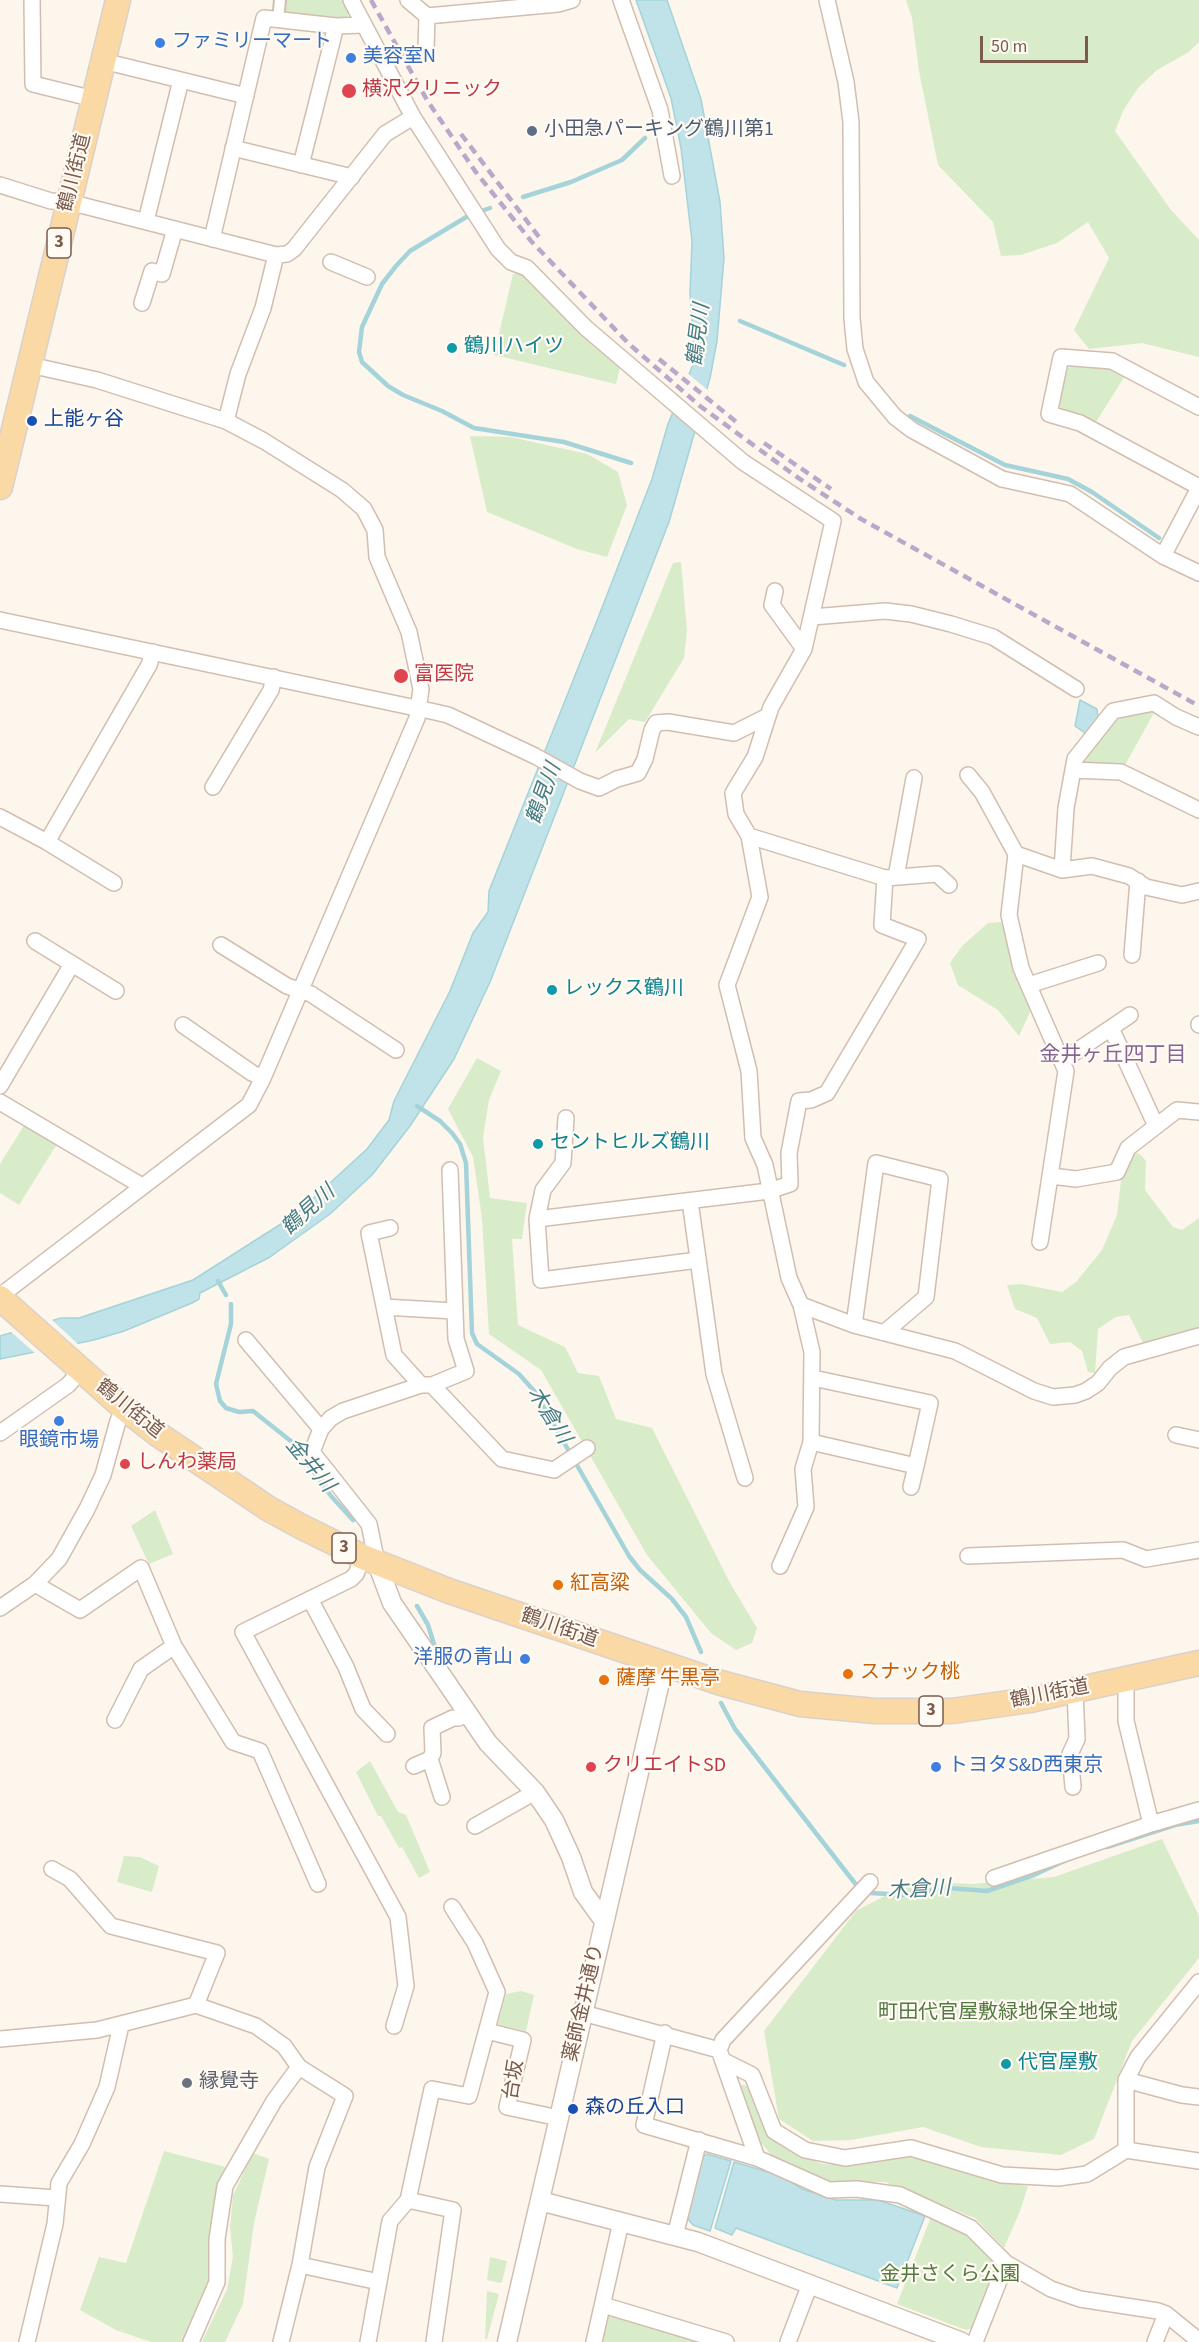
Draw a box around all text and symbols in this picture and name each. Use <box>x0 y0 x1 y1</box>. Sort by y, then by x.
scale bar <box>983 24 1091 62</box>
place label: ファミリーマート <box>172 31 332 55</box>
text: 50 m <box>991 34 1027 59</box>
marker: ファミリーマート <box>153 36 167 50</box>
place label: 美容室N <box>363 46 436 70</box>
marker: 美容室N <box>344 51 358 65</box>
place label: 横沢クリニック <box>362 79 502 103</box>
marker: 横沢クリニック <box>340 82 358 100</box>
place label: 小田急パーキング鶴川第1 <box>544 119 774 143</box>
marker: 小田急パーキング鶴川第1 <box>525 124 539 138</box>
street label: 鶴川街道 <box>55 131 97 215</box>
road number: 3 <box>47 228 71 258</box>
water label: 鶴見川 <box>684 302 716 368</box>
place label: 鶴川ハイツ <box>464 336 564 360</box>
marker: 鶴川ハイツ <box>445 341 459 355</box>
place label: 上能ヶ谷 <box>44 409 124 433</box>
marker: 上能ヶ谷 <box>25 414 39 428</box>
place label: 富医院 <box>414 664 474 688</box>
marker: 富医院 <box>392 667 410 685</box>
water label: 鶴見川 <box>522 760 568 828</box>
place label: レックス鶴川 <box>564 978 684 1002</box>
marker: レックス鶴川 <box>545 983 559 997</box>
district label: 金井ヶ丘四丁目 <box>1040 1043 1186 1069</box>
place label: セントヒルズ鶴川 <box>550 1132 710 1156</box>
marker: セントヒルズ鶴川 <box>531 1137 545 1151</box>
water label: 鶴見川 <box>277 1181 341 1241</box>
street label: 鶴川街道 <box>90 1376 168 1444</box>
water label: 木倉川 <box>521 1383 575 1449</box>
marker: 眼鏡市場 <box>52 1414 66 1428</box>
place label: 眼鏡市場 <box>19 1430 99 1454</box>
water label: 金井川 <box>279 1434 339 1498</box>
place label: しんわ薬局 <box>137 1452 237 1476</box>
marker: しんわ薬局 <box>118 1457 132 1471</box>
road number: 3 <box>332 1533 356 1563</box>
place label: 紅高粱 <box>570 1573 630 1597</box>
marker: 紅高粱 <box>551 1578 565 1592</box>
street label: 鶴川街道 <box>517 1605 601 1653</box>
place label: 洋服の青山 <box>413 1647 513 1671</box>
marker: 洋服の青山 <box>518 1652 532 1666</box>
place label: スナック桃 <box>860 1662 960 1686</box>
marker: スナック桃 <box>841 1667 855 1681</box>
place label: 薩摩 牛黒亭 <box>616 1668 720 1692</box>
marker: 薩摩 牛黒亭 <box>597 1673 611 1687</box>
street label: 鶴川街道 <box>1008 1676 1092 1714</box>
road number: 3 <box>919 1696 943 1726</box>
place label: クリエイトSD <box>603 1755 726 1779</box>
place label: トヨタS&D西東京 <box>948 1755 1103 1779</box>
marker: クリエイトSD <box>584 1760 598 1774</box>
marker: トヨタS&D西東京 <box>929 1760 943 1774</box>
water label: 木倉川 <box>887 1877 951 1905</box>
street label: 薬師金井通り <box>560 1942 610 2064</box>
park label: 町田代官屋敷緑地保全地域 <box>878 2002 1118 2026</box>
place label: 代官屋敷 <box>1018 2052 1098 2076</box>
marker: 代官屋敷 <box>999 2057 1013 2071</box>
street label: 台坂 <box>500 2058 530 2102</box>
place label: 縁覺寺 <box>199 2071 259 2095</box>
marker: 縁覺寺 <box>180 2076 194 2090</box>
place label: 森の丘入口 <box>585 2097 685 2121</box>
marker: 森の丘入口 <box>566 2102 580 2116</box>
park label: 金井さくら公園 <box>880 2264 1020 2288</box>

